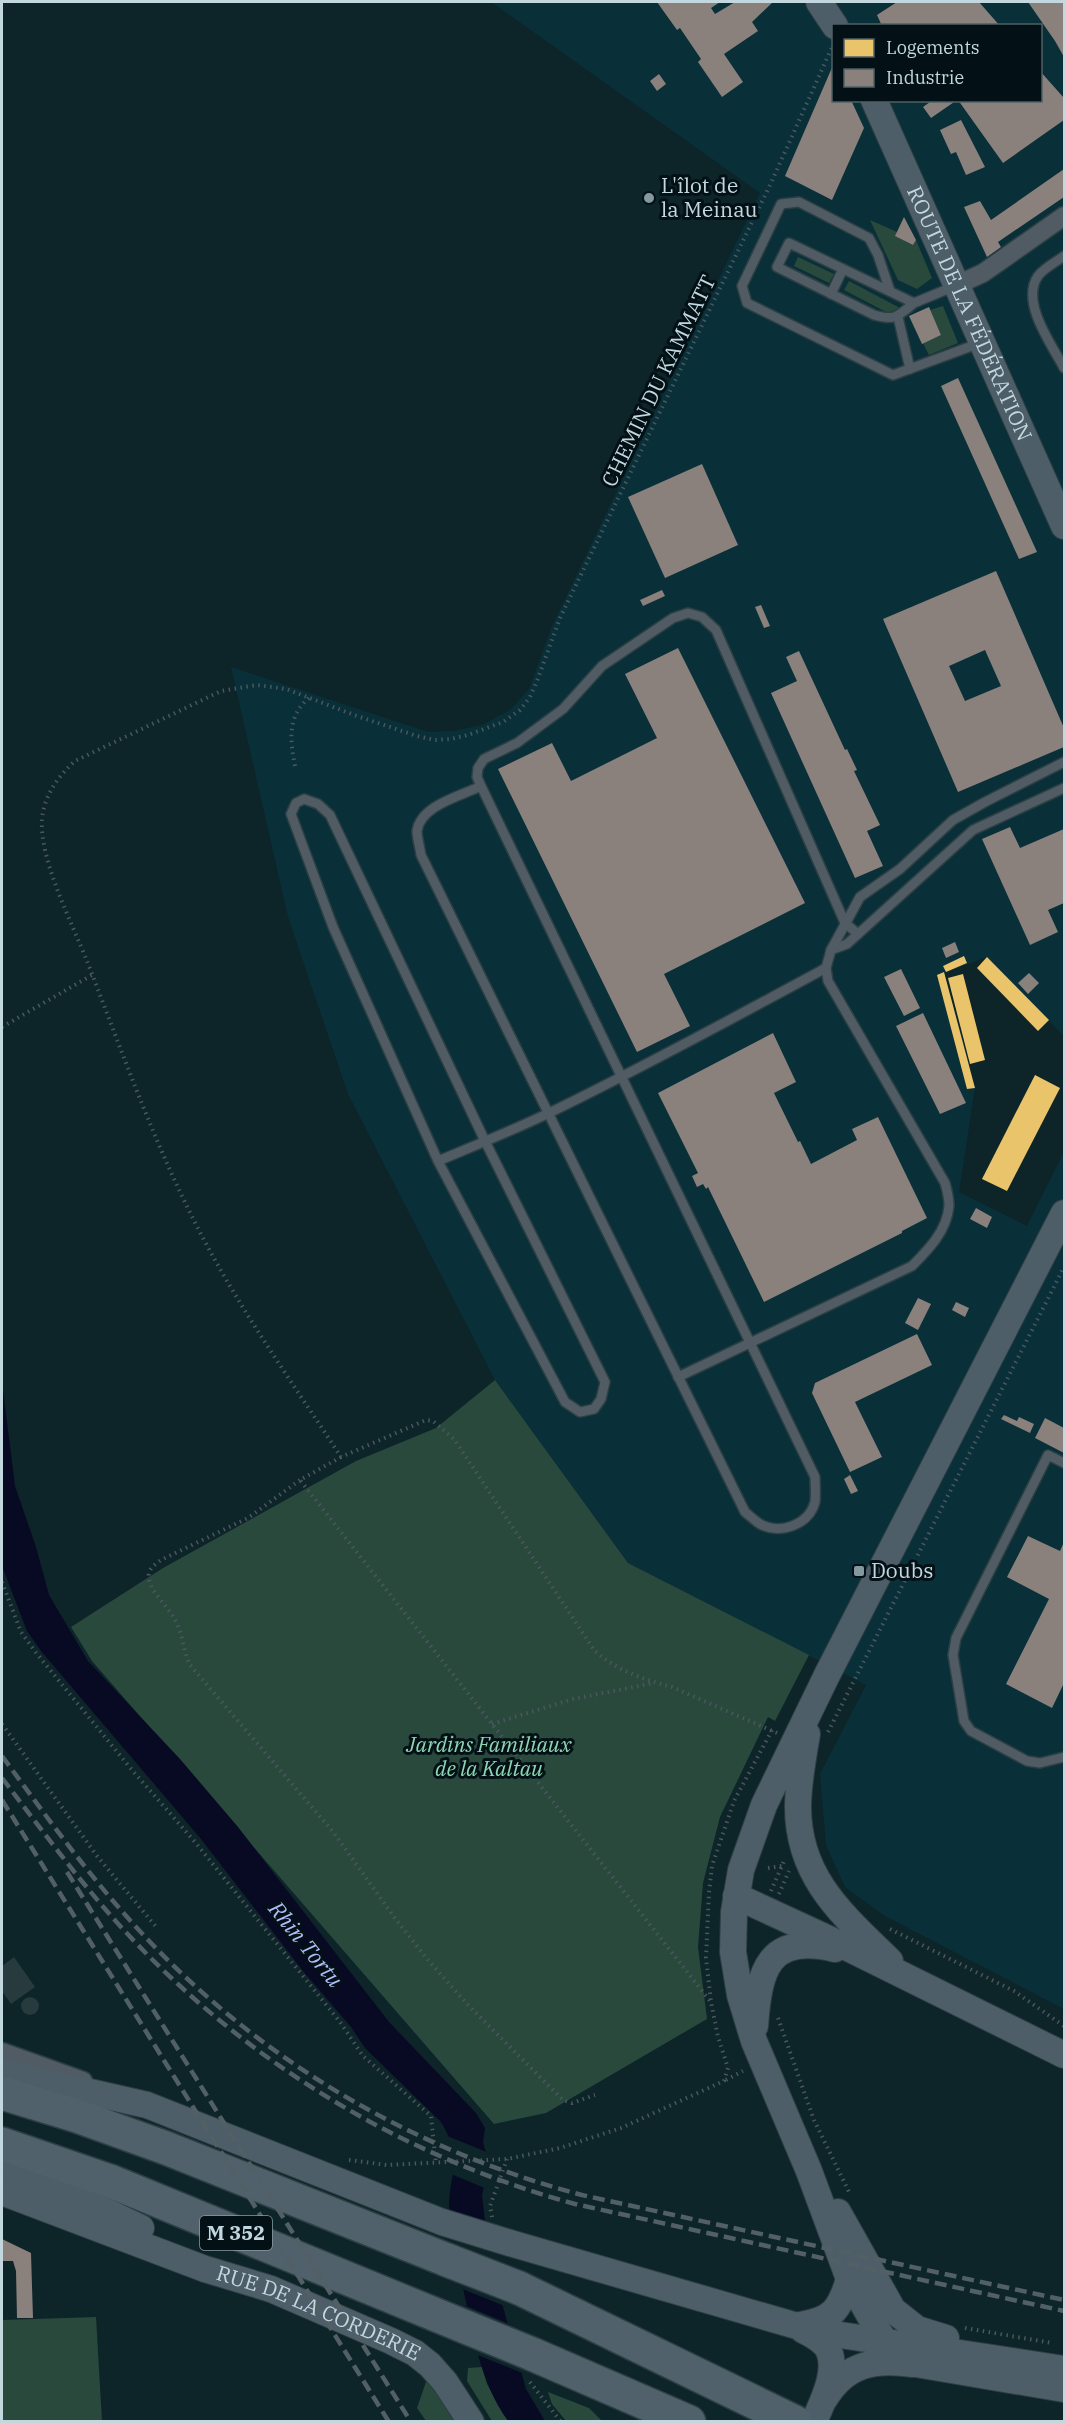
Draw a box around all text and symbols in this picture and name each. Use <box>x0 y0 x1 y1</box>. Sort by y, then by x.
legend <box>832 24 1042 102</box>
text: Logements <box>886 36 980 59</box>
text: Industrie <box>886 66 964 89</box>
place label: L'îlot de la Meinau <box>661 171 758 223</box>
street label: ROUTE DE LA FÉDÉRATION <box>901 181 1039 445</box>
marker: L'îlot de la Meinau <box>642 191 656 205</box>
street label: CHEMIN DU KAMMATT <box>595 270 722 491</box>
place label: Doubs <box>871 1556 933 1584</box>
marker: Doubs <box>852 1564 866 1578</box>
park label: Jardins Familiaux de la Kaltau <box>405 1730 573 1782</box>
water label: Rhin Tortu <box>262 1894 350 1993</box>
road number: M 352 <box>200 2216 272 2250</box>
street label: RUE DE LA CORDERIE <box>213 2258 426 2367</box>

